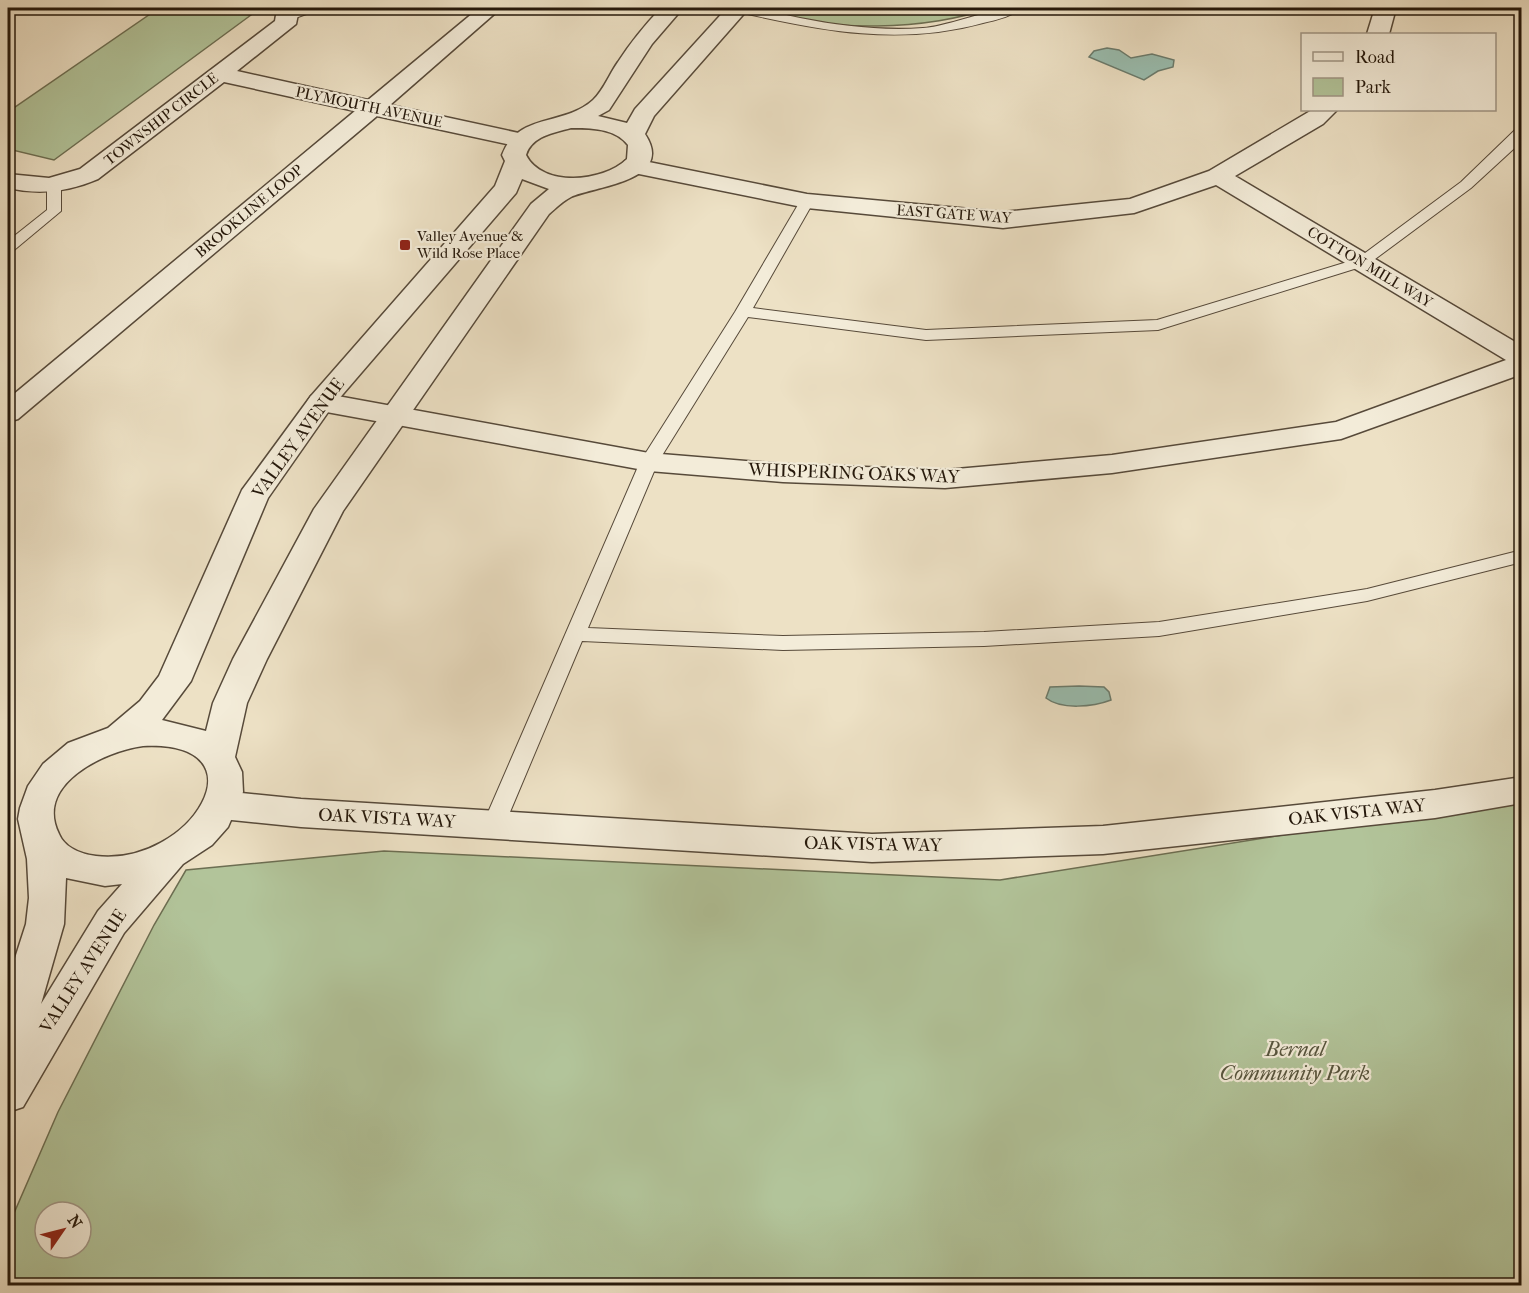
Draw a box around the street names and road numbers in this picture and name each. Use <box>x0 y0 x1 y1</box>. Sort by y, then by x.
street label: TOWNSHIP CIRCLE <box>100 69 222 169</box>
street label: PLYMOUTH AVENUE <box>294 83 444 131</box>
street label: BROOKLINE LOOP <box>192 161 306 261</box>
street label: EAST GATE WAY <box>896 201 1013 227</box>
street label: COTTON MILL WAY <box>1304 222 1437 312</box>
street label: VALLEY AVENUE <box>247 374 349 503</box>
street label: WHISPERING OAKS WAY <box>747 459 961 488</box>
street label: OAK VISTA WAY <box>1287 795 1427 830</box>
street label: OAK VISTA WAY <box>318 804 457 833</box>
street label: OAK VISTA WAY <box>804 833 943 856</box>
street label: VALLEY AVENUE <box>35 906 131 1038</box>

